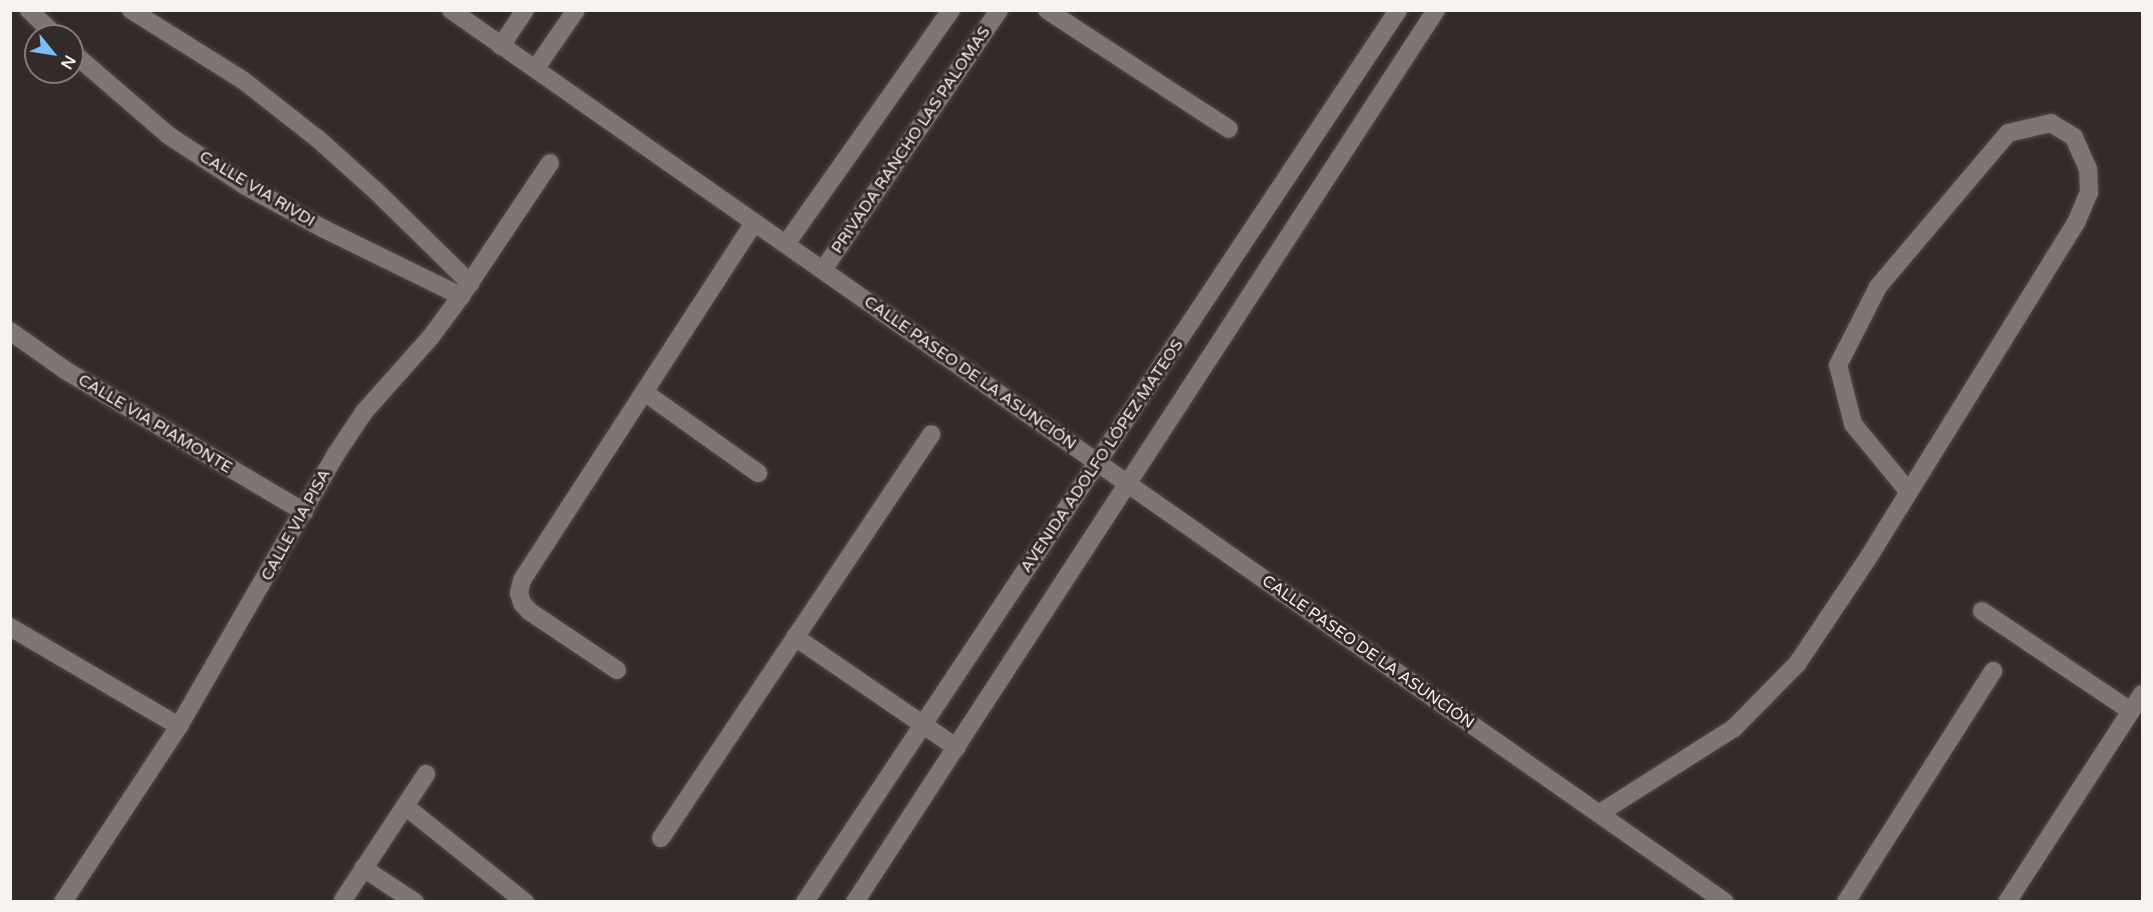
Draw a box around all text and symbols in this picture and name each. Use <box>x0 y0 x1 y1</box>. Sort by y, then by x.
street label: PRIVADA RANCHO LAS PALOMAS <box>828 23 994 257</box>
north arrow <box>24 24 84 84</box>
text: N <box>56 51 80 73</box>
street label: CALLE VIA RIVDI <box>196 147 318 231</box>
street label: CALLE PASEO DE LA ASUNCIÓN <box>860 292 1080 454</box>
street label: AVENIDA ADOLFO LÓPEZ MATEOS <box>1017 336 1187 576</box>
street label: CALLE VIA PIAMONTE <box>75 370 235 478</box>
street label: CALLE VIA PISA <box>257 466 335 584</box>
street label: CALLE PASEO DE LA ASUNCIÓN <box>1258 571 1478 733</box>

